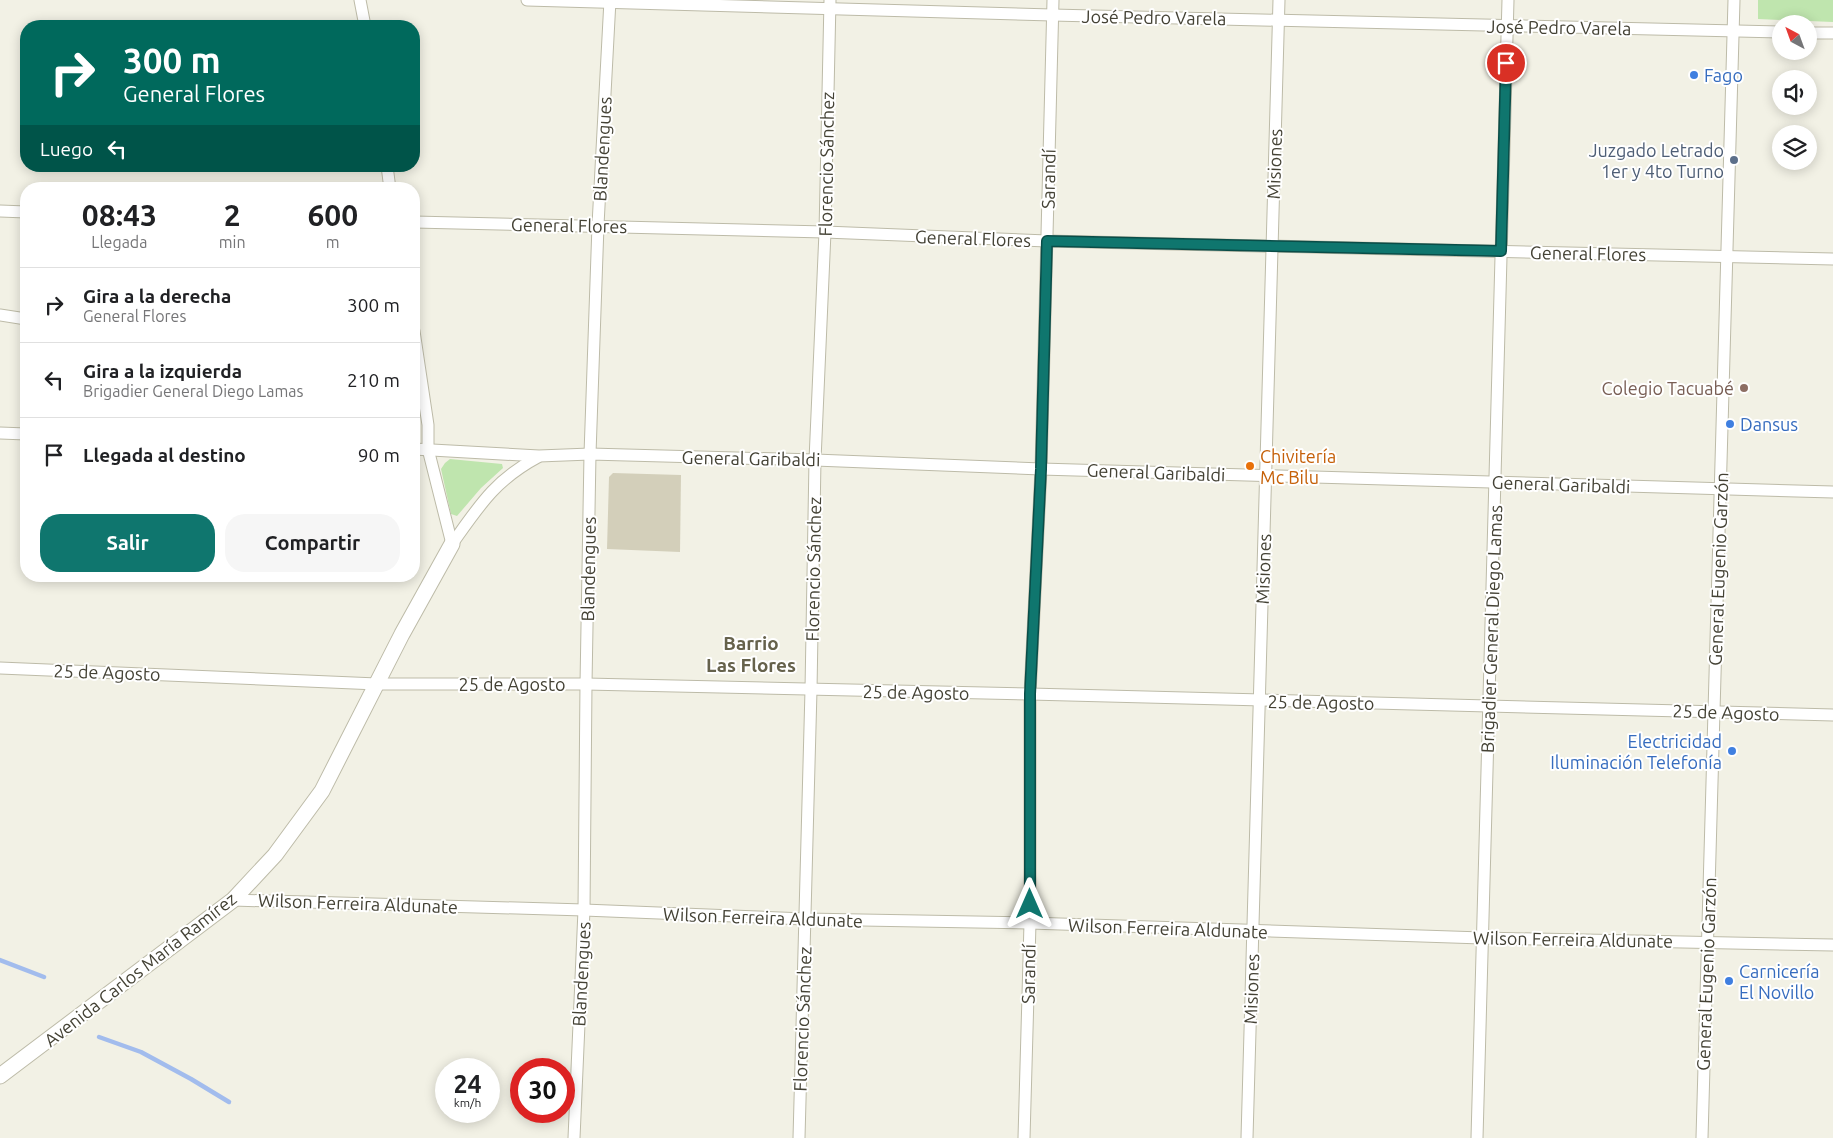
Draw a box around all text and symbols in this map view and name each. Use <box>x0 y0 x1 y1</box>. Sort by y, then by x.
street label: José Pedro Varela <box>1081 6 1227 28</box>
north arrow <box>1772 15 1818 60</box>
map controls <box>1772 15 1817 170</box>
street label: José Pedro Varela <box>1486 16 1632 38</box>
icon: right <box>40 40 105 105</box>
text: 300 m <box>123 40 221 80</box>
pin <box>1485 42 1527 84</box>
icon: arrive <box>1492 49 1520 77</box>
place label: Fago <box>1704 65 1743 85</box>
marker: Fago <box>1688 69 1700 81</box>
button: sound <box>1772 70 1817 115</box>
text: General Flores <box>123 81 265 106</box>
street label: Florencio Sánchez <box>815 91 837 237</box>
street label: Blandengues <box>589 96 615 202</box>
button: layers <box>1772 125 1817 170</box>
street label: Misiones <box>1263 128 1285 200</box>
icon: left <box>103 135 131 163</box>
text: Luego <box>40 138 93 160</box>
place label: Juzgado Letrado 1er y 4to Turno <box>1589 140 1724 181</box>
street label: Sarandí <box>1037 148 1059 209</box>
marker: Juzgado Letrado 1er y 4to Turno <box>1728 154 1740 166</box>
text: 08:43 <box>82 198 157 232</box>
text: 2 <box>224 198 241 232</box>
text: 600 <box>307 198 358 232</box>
street label: General Flores <box>511 214 627 236</box>
street label: General Flores <box>915 226 1032 250</box>
text: Llegada <box>91 233 147 251</box>
text: min <box>219 233 246 251</box>
text: m <box>326 233 340 251</box>
street label: General Flores <box>1530 242 1646 264</box>
text: Gira a la derecha <box>83 285 231 307</box>
icon: right <box>40 291 68 319</box>
text: 300 m <box>347 294 400 316</box>
text: General Flores <box>83 307 186 325</box>
text: Gira a la izquierda <box>83 360 242 382</box>
icon: left <box>40 366 68 394</box>
text: 210 m <box>347 369 400 391</box>
place label: Colegio Tacuabé <box>1602 378 1734 398</box>
text: Brigadier General Diego Lamas <box>83 382 303 400</box>
marker: Colegio Tacuabé <box>1738 382 1750 394</box>
place label: Dansus <box>1740 414 1798 434</box>
marker: Dansus <box>1724 418 1736 430</box>
icon: arrive <box>40 441 68 469</box>
text: Llegada al destino <box>83 444 246 466</box>
text: 90 m <box>358 444 400 466</box>
place label: Chivitería Mc Bilu <box>1260 446 1336 487</box>
street label: General Garibaldi <box>681 447 821 469</box>
street label: General Garibaldi <box>1086 460 1226 484</box>
marker: Chivitería Mc Bilu <box>1244 460 1256 472</box>
street label: General Garibaldi <box>1491 472 1631 496</box>
street label: General Eugenio Garzón <box>1705 472 1731 666</box>
street label: Florencio Sánchez <box>802 496 824 642</box>
street label: Brigadier General Diego Lamas <box>1477 505 1505 753</box>
button: Salir <box>40 514 215 572</box>
button: Compartir <box>225 514 400 572</box>
street label: Blandengues <box>577 516 599 622</box>
street label: Misiones <box>1252 533 1274 605</box>
district label: Barrio Las Flores <box>706 632 796 676</box>
street label: 25 de Agosto <box>53 660 161 684</box>
street label: 25 de Agosto <box>459 674 565 694</box>
street label: 25 de Agosto <box>862 681 970 703</box>
street label: 25 de Agosto <box>1267 691 1375 713</box>
street label: 25 de Agosto <box>1672 700 1780 724</box>
place label: Electricidad Iluminación Telefonía <box>1550 731 1722 772</box>
marker: Electricidad Iluminación Telefonía <box>1726 745 1738 757</box>
position arrow <box>1003 877 1055 929</box>
street label: General Eugenio Garzón <box>1693 877 1719 1071</box>
street label: Avenida Carlos María Ramírez <box>40 888 240 1050</box>
street label: Wilson Ferreira Aldunate <box>258 890 458 916</box>
street label: Wilson Ferreira Aldunate <box>663 904 863 930</box>
street label: Wilson Ferreira Aldunate <box>1068 915 1268 941</box>
street label: Blandengues <box>568 921 594 1027</box>
street label: Wilson Ferreira Aldunate <box>1473 927 1673 951</box>
street label: Sarandí <box>1017 943 1039 1004</box>
street label: Florencio Sánchez <box>789 946 815 1092</box>
street label: Misiones <box>1240 953 1262 1025</box>
place label: Carnicería El Novillo <box>1739 961 1819 1002</box>
marker: Carnicería El Novillo <box>1723 975 1735 987</box>
speed limit sign: 30 <box>510 1058 575 1123</box>
text: 24 <box>453 1070 482 1098</box>
text: km/h <box>454 1096 481 1109</box>

